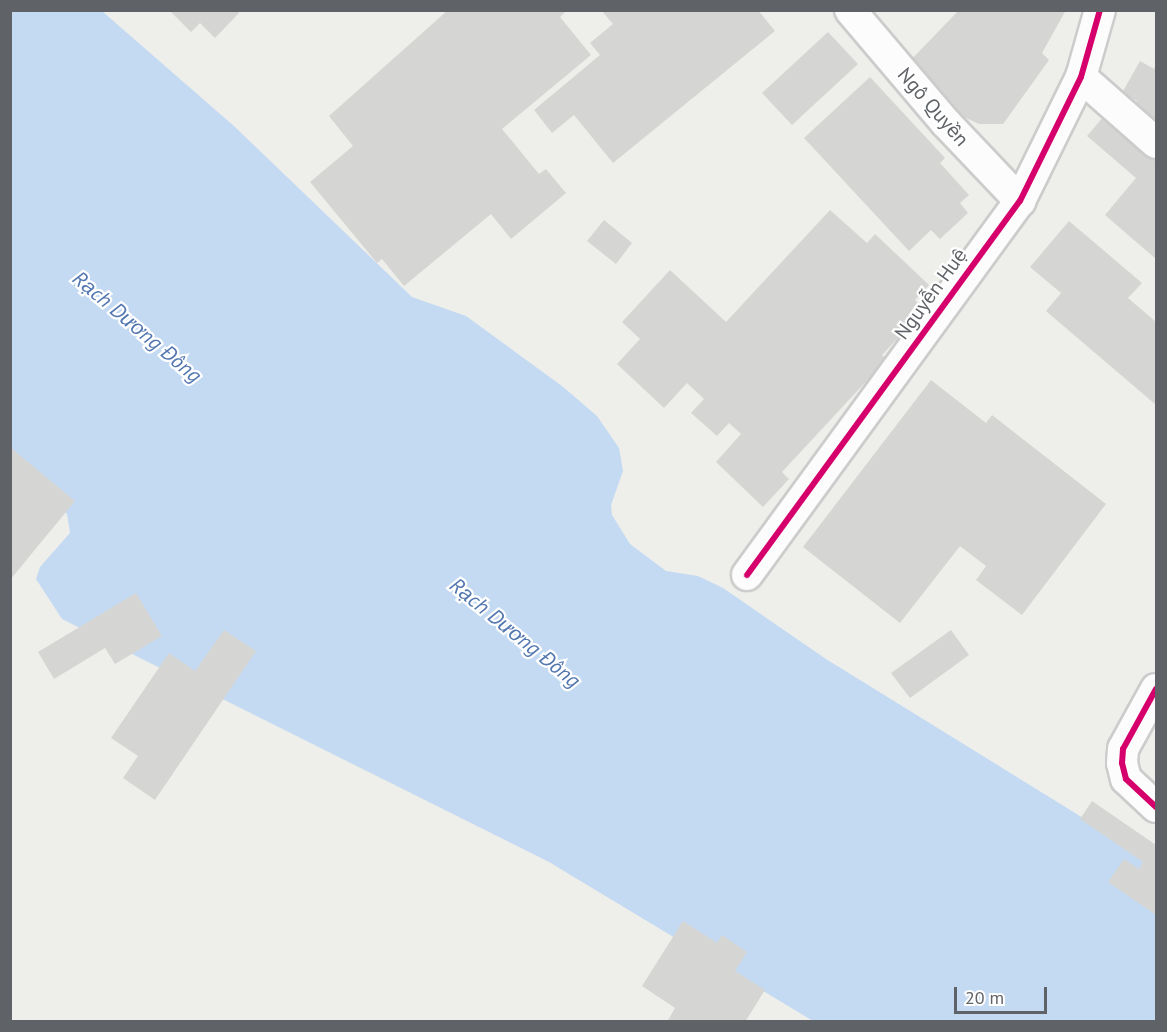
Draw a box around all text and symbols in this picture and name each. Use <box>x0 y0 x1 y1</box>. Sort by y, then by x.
street label: Ngô Quyền <box>892 63 974 151</box>
street label: Nguyễn Huệ <box>890 244 972 344</box>
water label: Rạch Dương Đông <box>67 266 207 388</box>
water label: Rạch Dương Đông <box>445 573 585 693</box>
scale bar <box>957 975 1050 1013</box>
text: 20 m <box>965 986 1004 1009</box>

